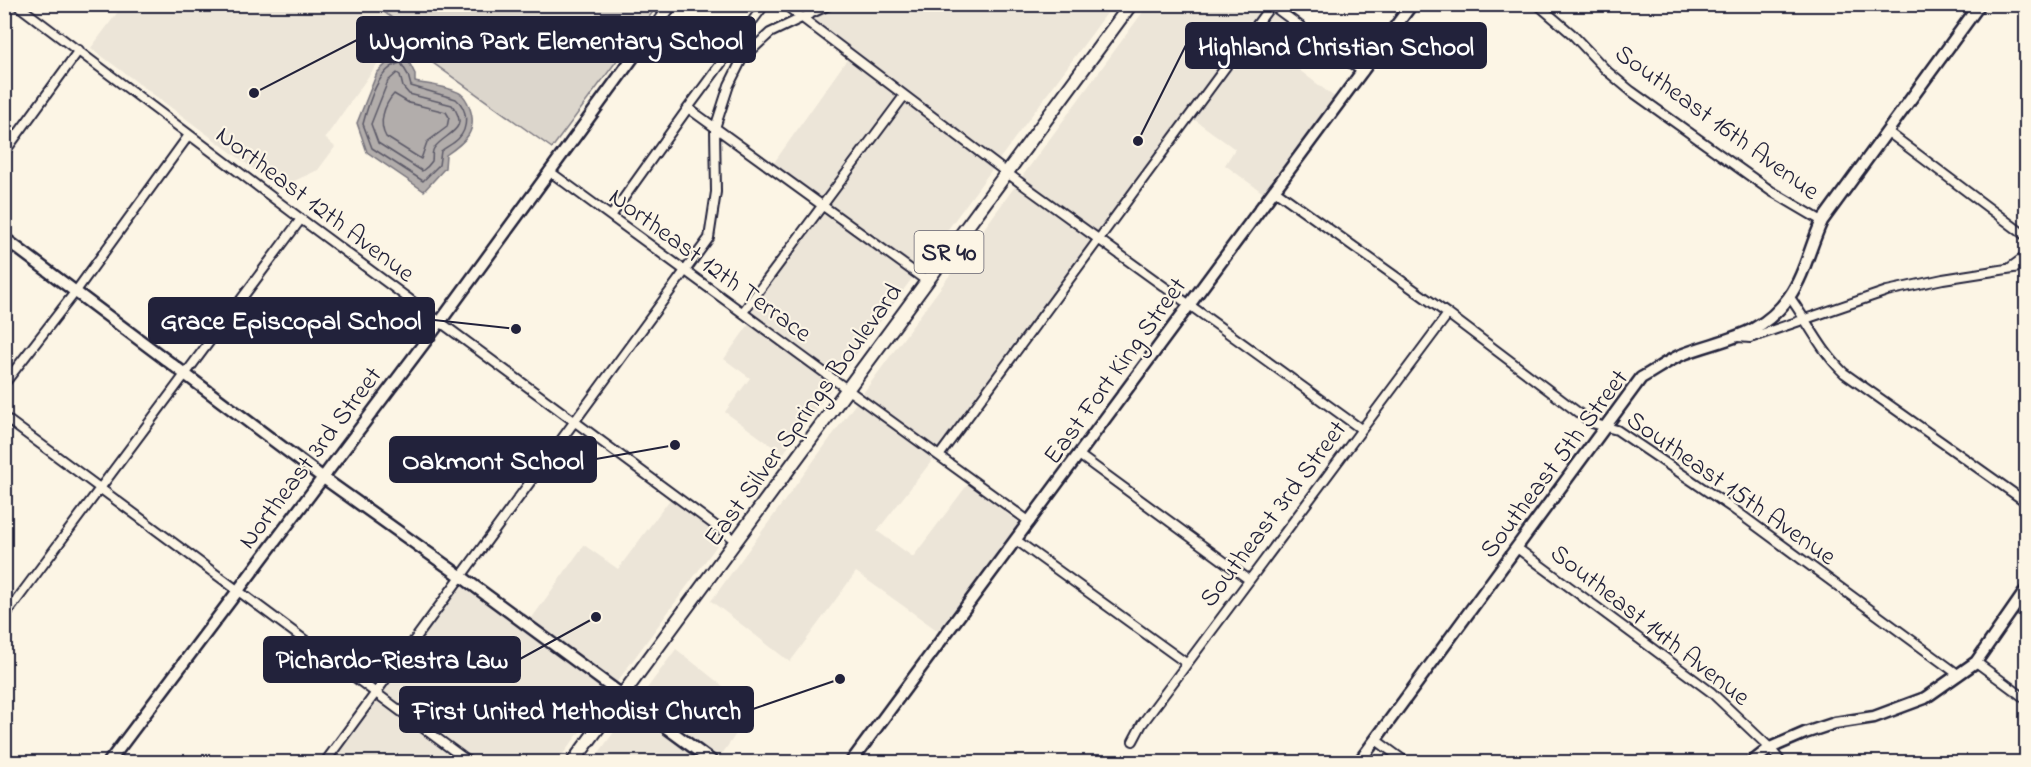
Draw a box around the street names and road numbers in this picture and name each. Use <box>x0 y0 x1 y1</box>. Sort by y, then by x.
street label: Southeast 16th Avenue <box>1606 36 1827 211</box>
street label: Northeast 12th Avenue <box>207 118 422 293</box>
street label: Northeast 12th Terrace <box>600 180 819 353</box>
road number: SR 40 <box>914 231 984 273</box>
street label: East Fort King Street <box>1035 270 1198 473</box>
street label: East Silver Springs Boulevard <box>696 276 913 555</box>
street label: Northeast 3rd Street <box>230 359 393 558</box>
street label: Southeast 5th Street <box>1472 362 1639 567</box>
street label: Southeast 15th Avenue <box>1618 403 1843 577</box>
street label: Southeast 3rd Street <box>1191 413 1358 616</box>
street label: Southeast 14th Avenue <box>1541 536 1757 717</box>

